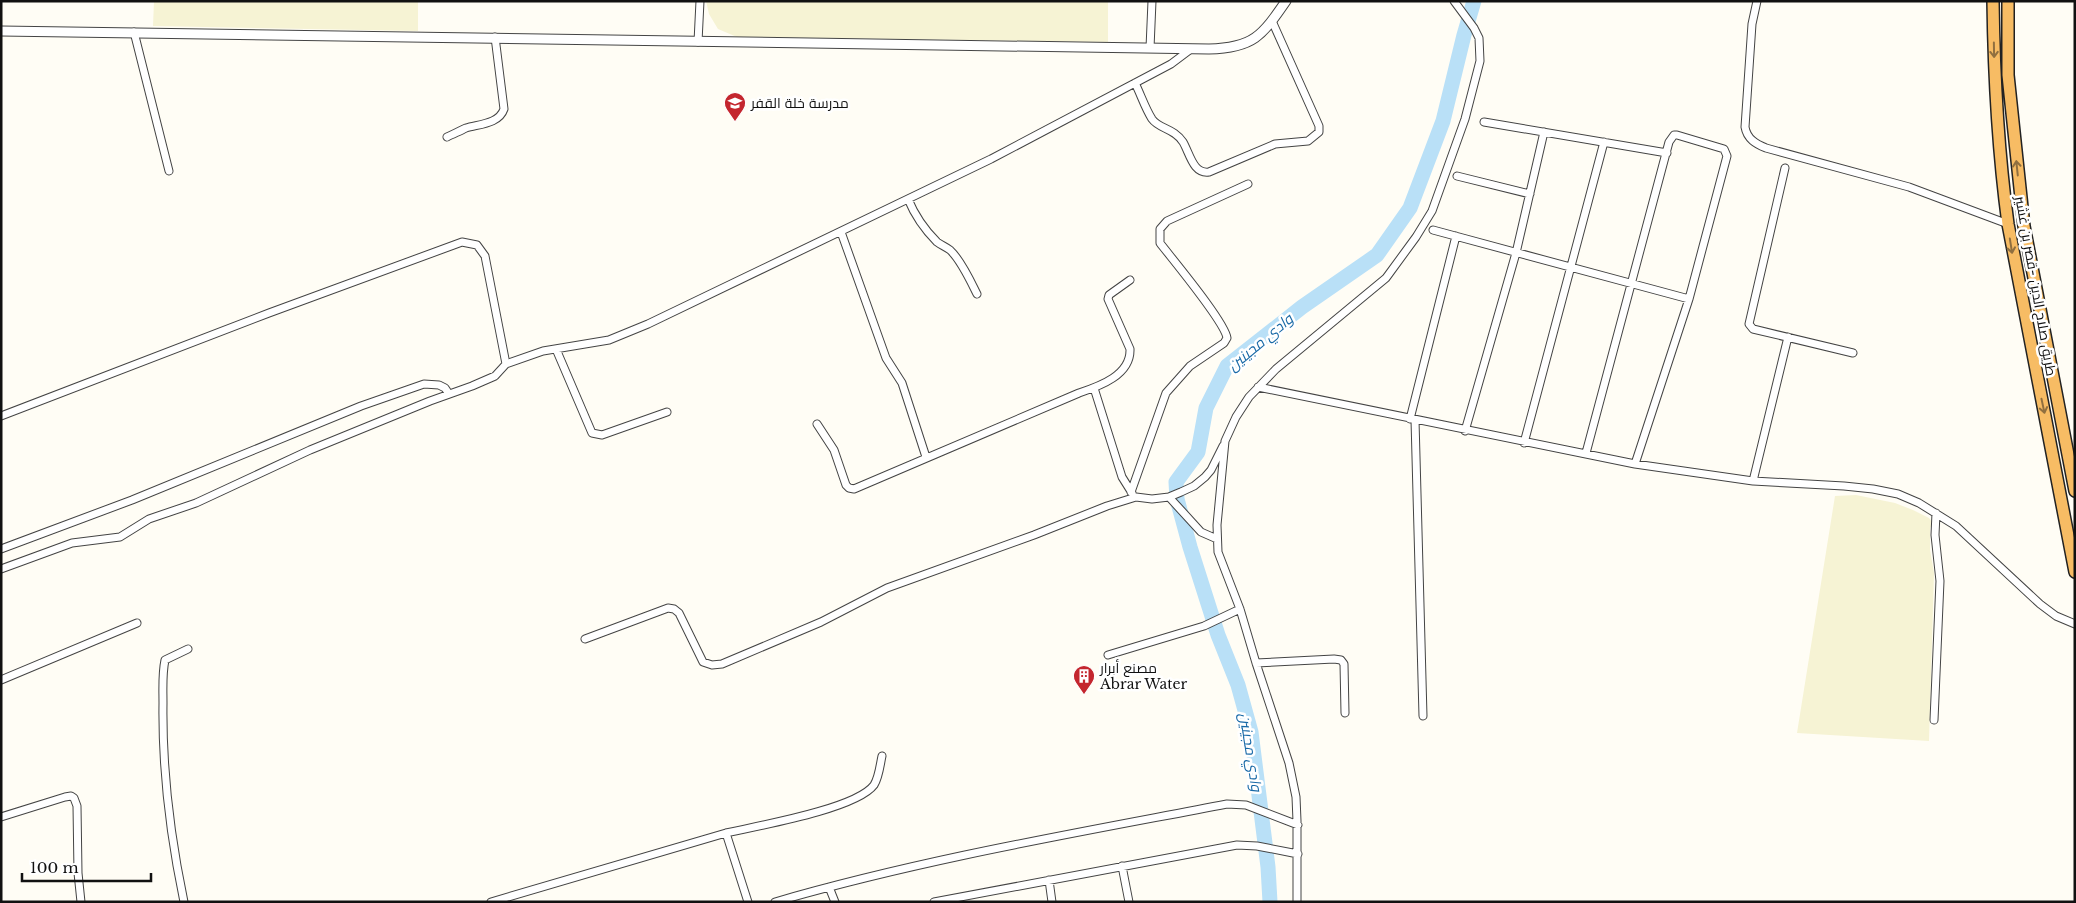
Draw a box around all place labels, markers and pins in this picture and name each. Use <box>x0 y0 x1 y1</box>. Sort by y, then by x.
school or university icon: مدرسة خلة القفر <box>723 91 747 122</box>
place label: مدرسة خلة القفر <box>750 94 849 112</box>
place label: مصنع أبرار Abrar Water <box>1099 659 1187 693</box>
building icon: مصنع أبرار Abrar Water <box>1072 664 1096 695</box>

